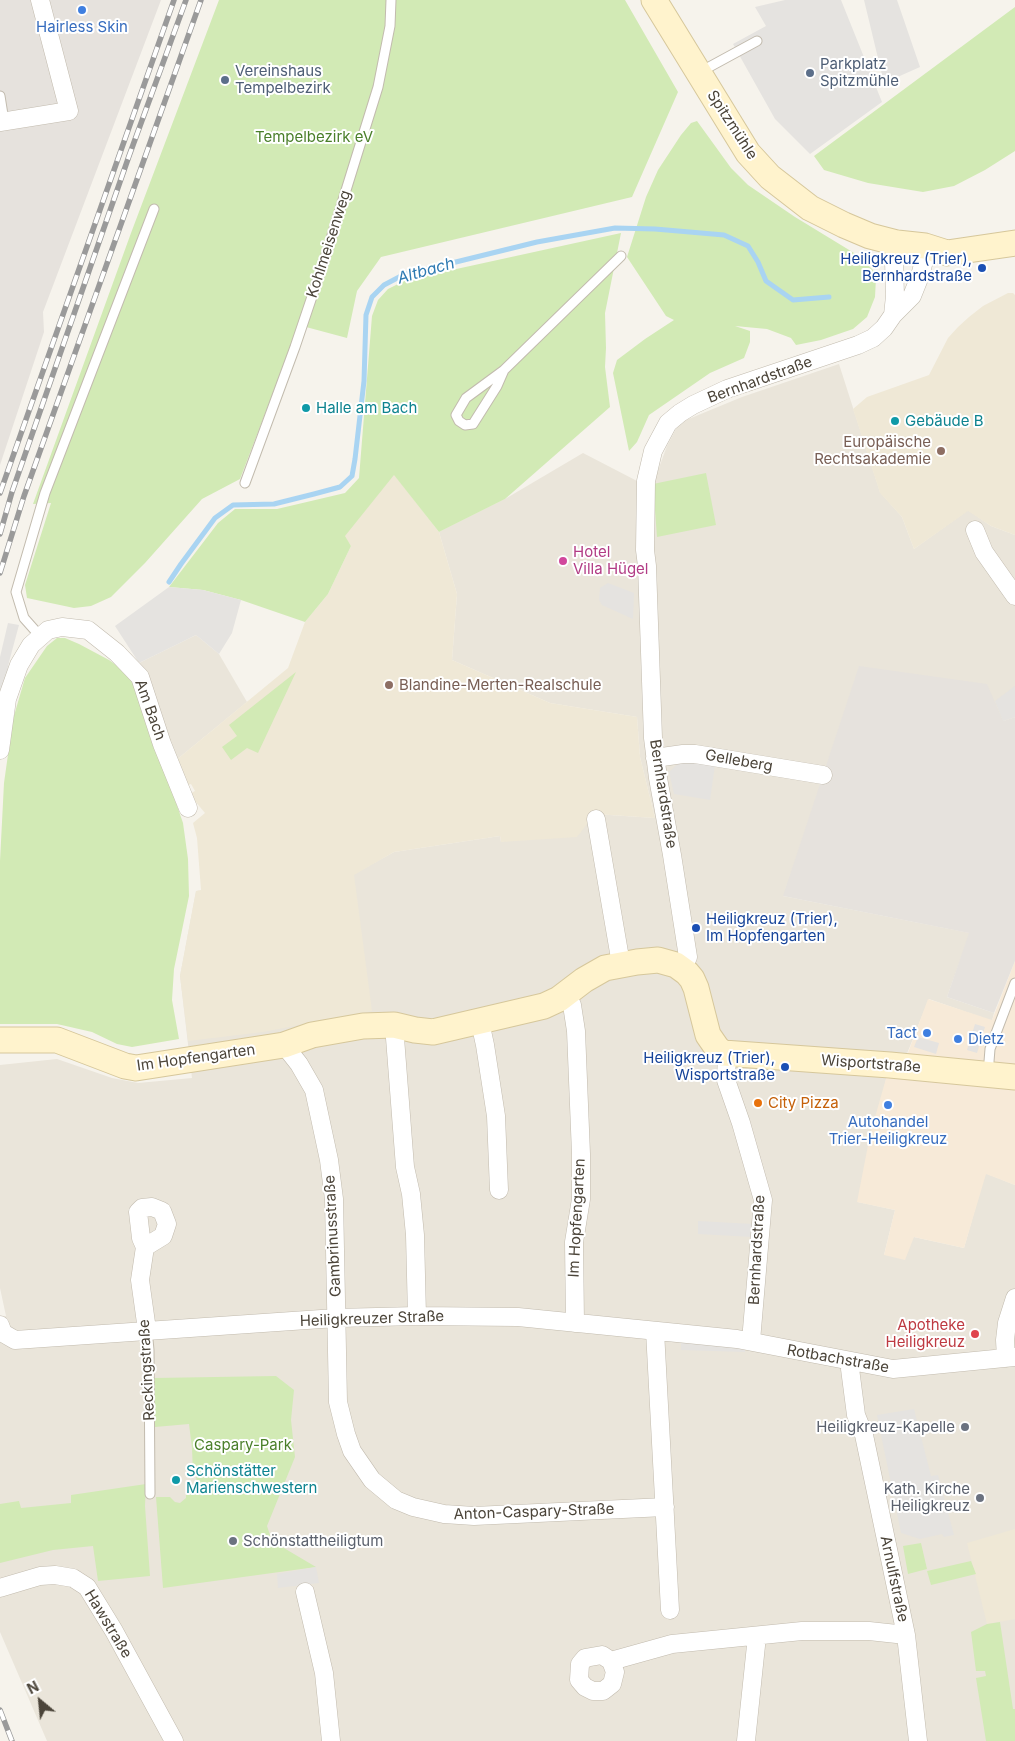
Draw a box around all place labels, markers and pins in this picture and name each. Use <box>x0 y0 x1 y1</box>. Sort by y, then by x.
marker: Hairless Skin <box>76 4 88 16</box>
place label: Hairless Skin <box>36 18 128 36</box>
place label: Parkplatz Spitzmühle <box>820 55 899 90</box>
place label: Vereinshaus Tempelbezirk <box>235 62 331 97</box>
marker: Parkplatz Spitzmühle <box>804 67 816 79</box>
marker: Vereinshaus Tempelbezirk <box>219 74 231 86</box>
place label: Heiligkreuz (Trier), Bernhardstraße <box>840 250 972 285</box>
marker: Heiligkreuz (Trier), Bernhardstraße <box>976 262 988 274</box>
place label: Halle am Bach <box>316 399 417 417</box>
marker: Halle am Bach <box>300 402 312 414</box>
place label: Gebäude B <box>905 412 984 430</box>
marker: Gebäude B <box>889 415 901 427</box>
place label: Europäische Rechtsakademie <box>814 433 931 468</box>
marker: Europäische Rechtsakademie <box>935 445 947 457</box>
place label: Hotel Villa Hügel <box>573 543 648 578</box>
marker: Hotel Villa Hügel <box>557 555 569 567</box>
place label: Blandine-Merten-Realschule <box>399 676 601 694</box>
marker: Blandine-Merten-Realschule <box>383 679 395 691</box>
place label: Heiligkreuz (Trier), Im Hopfengarten <box>706 910 838 945</box>
marker: Heiligkreuz (Trier), Im Hopfengarten <box>690 922 702 934</box>
place label: Tact <box>887 1024 917 1042</box>
marker: Tact <box>921 1027 933 1039</box>
place label: Dietz <box>968 1030 1004 1048</box>
marker: Dietz <box>952 1033 964 1045</box>
place label: Heiligkreuz (Trier), Wisportstraße <box>643 1049 775 1084</box>
marker: Heiligkreuz (Trier), Wisportstraße <box>779 1061 791 1073</box>
place label: City Pizza <box>768 1094 839 1112</box>
marker: City Pizza <box>752 1097 764 1109</box>
marker: Autohandel Trier-Heiligkreuz <box>882 1099 894 1111</box>
place label: Autohandel Trier-Heiligkreuz <box>829 1113 947 1148</box>
place label: Apotheke Heiligkreuz <box>885 1316 965 1351</box>
marker: Apotheke Heiligkreuz <box>969 1328 981 1340</box>
place label: Heiligkreuz-Kapelle <box>816 1418 955 1436</box>
marker: Heiligkreuz-Kapelle <box>959 1421 971 1433</box>
place label: Schönstätter Marienschwestern <box>186 1462 317 1497</box>
marker: Schönstätter Marienschwestern <box>170 1474 182 1486</box>
place label: Kath. Kirche Heiligkreuz <box>884 1480 970 1515</box>
marker: Kath. Kirche Heiligkreuz <box>974 1492 986 1504</box>
place label: Schönstattheiligtum <box>243 1532 383 1550</box>
marker: Schönstattheiligtum <box>227 1535 239 1547</box>

